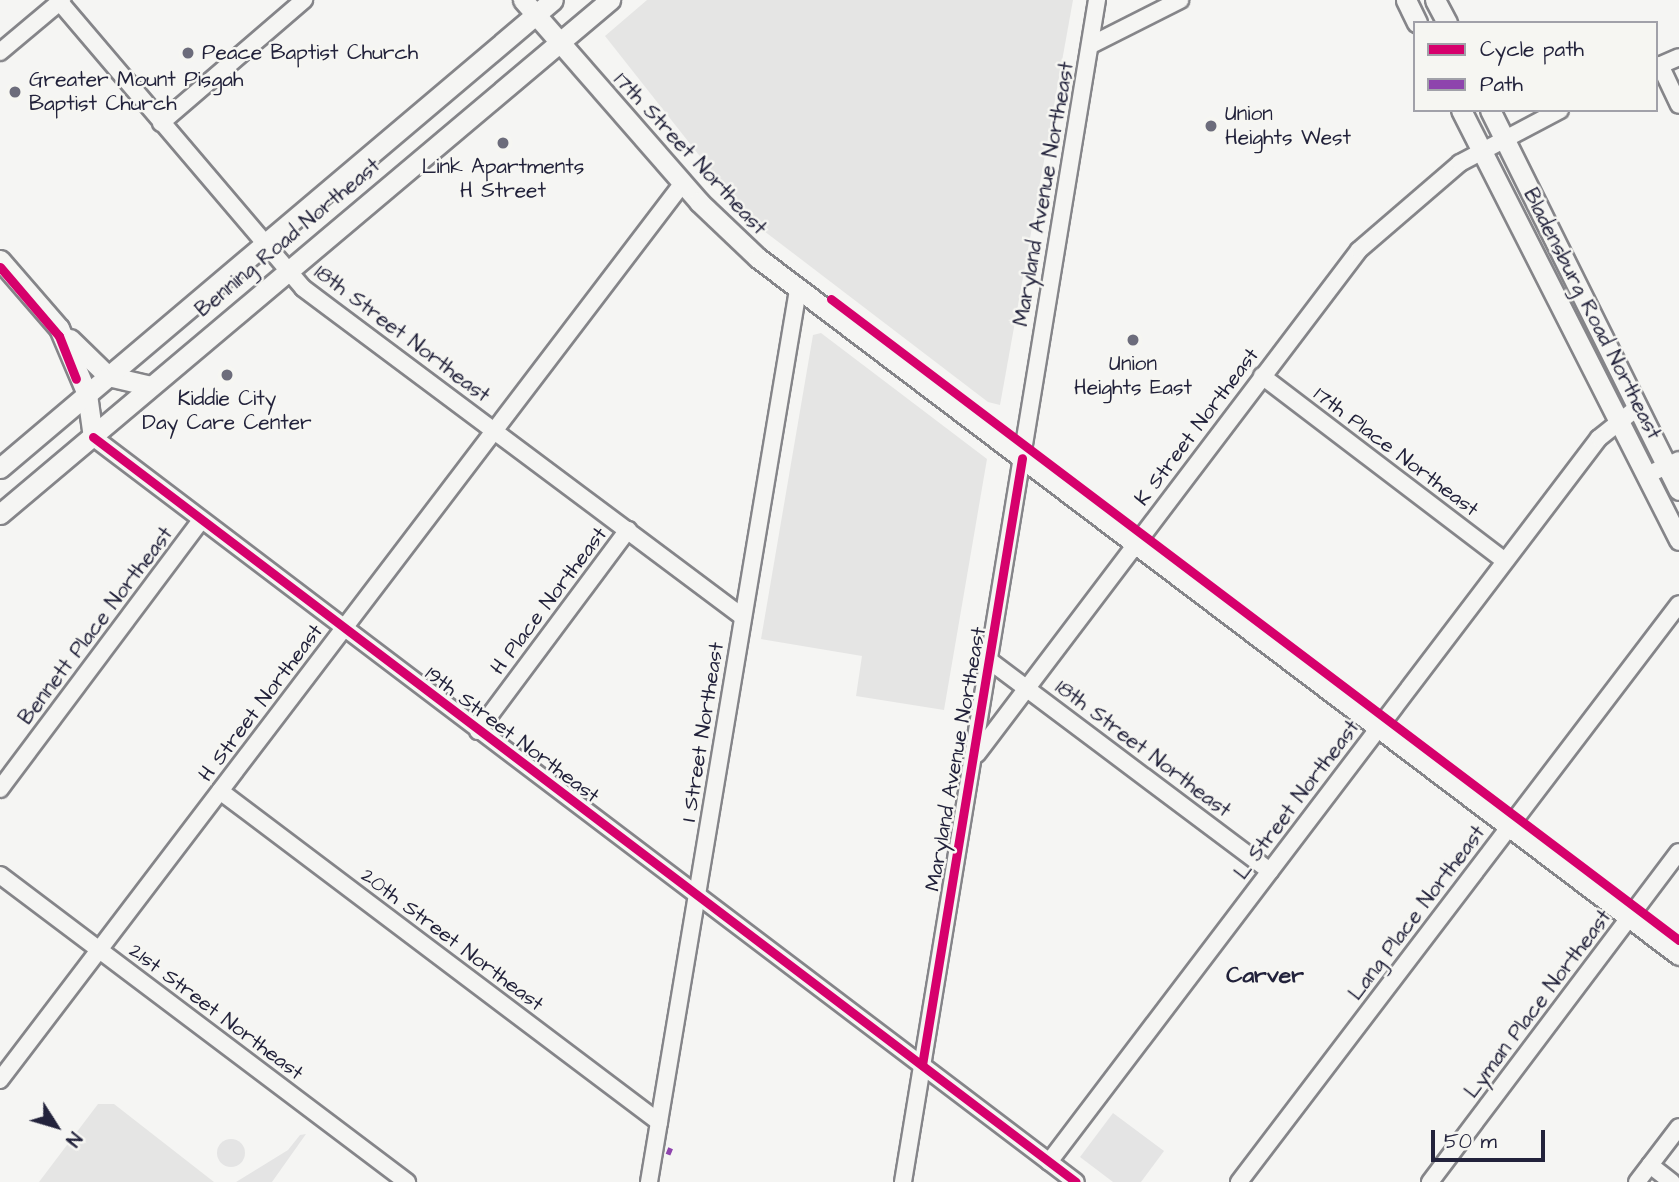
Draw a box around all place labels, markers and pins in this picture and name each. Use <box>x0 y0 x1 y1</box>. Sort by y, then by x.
place label: Peace Baptist Church <box>202 40 418 66</box>
marker: Peace Baptist Church <box>180 45 196 61</box>
place label: Greater Mount Pisgah Baptist Church <box>29 67 243 117</box>
marker: Greater Mount Pisgah Baptist Church <box>7 84 23 100</box>
place label: Union Heights West <box>1225 101 1351 151</box>
marker: Union Heights West <box>1203 118 1219 134</box>
marker: Link Apartments H Street <box>495 135 511 151</box>
place label: Link Apartments H Street <box>422 154 584 204</box>
marker: Union Heights East <box>1125 332 1141 348</box>
place label: Union Heights East <box>1074 351 1192 401</box>
marker: Kiddie City Day Care Center <box>219 367 235 383</box>
place label: Kiddie City Day Care Center <box>142 386 312 436</box>

